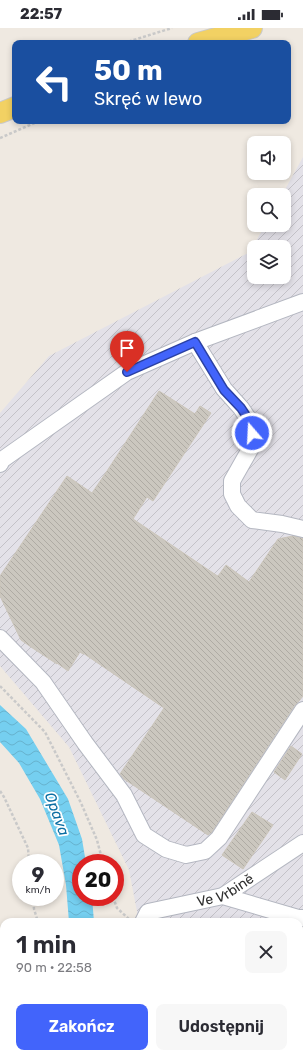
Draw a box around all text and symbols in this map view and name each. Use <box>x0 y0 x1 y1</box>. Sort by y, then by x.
text: 22:57 <box>20 5 62 23</box>
text: 50 m <box>94 54 163 87</box>
icon: left <box>28 56 80 108</box>
text: Skręć w lewo <box>94 88 202 110</box>
map controls <box>247 136 291 284</box>
button: sound <box>247 136 291 180</box>
button: search <box>247 188 291 232</box>
button: layers <box>247 240 291 284</box>
pin <box>110 331 144 372</box>
icon: arrive <box>116 337 138 359</box>
position arrow <box>231 412 273 454</box>
water label: Opava <box>41 790 73 838</box>
speed limit sign: 20 <box>72 854 124 906</box>
text: 9 <box>32 863 44 887</box>
street label: Ve Vrbině <box>195 870 257 910</box>
text: km/h <box>26 884 50 896</box>
text: 1 min <box>16 931 76 959</box>
button: close <box>245 931 287 973</box>
text: 90 m · 22:58 <box>16 960 92 975</box>
button: Zakończ <box>16 1004 148 1050</box>
button: Udostępnij <box>156 1004 287 1050</box>

